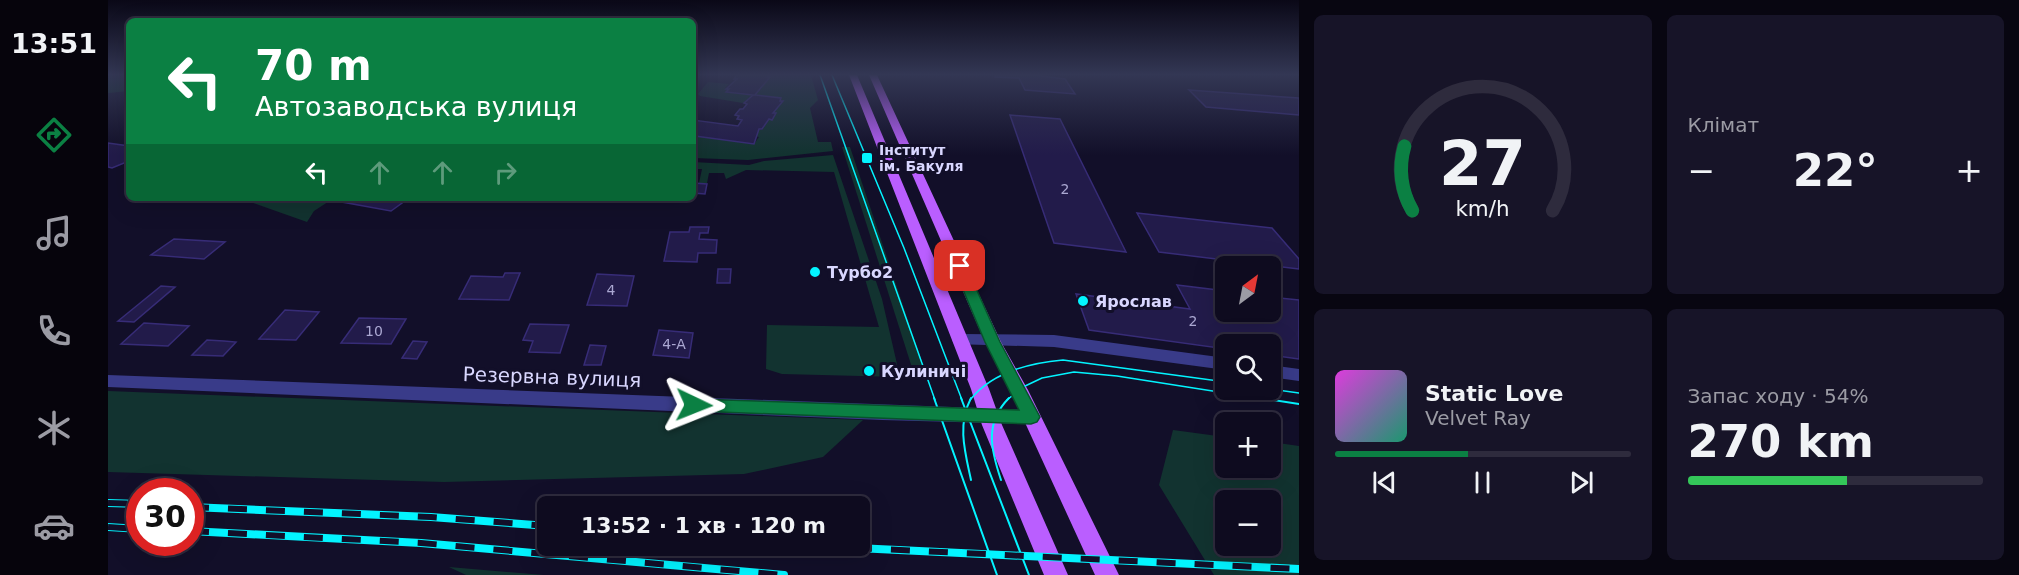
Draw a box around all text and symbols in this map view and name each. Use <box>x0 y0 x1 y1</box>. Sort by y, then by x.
text: 13:51 <box>11 28 97 59</box>
text: 70 m <box>255 41 372 90</box>
icon: left <box>156 42 234 120</box>
text: Автозаводська вулиця <box>255 91 577 122</box>
text: Клімат <box>1688 113 1759 137</box>
icon: directions <box>33 114 75 156</box>
text: 27 <box>1439 127 1526 200</box>
place label: Інститут ім. Бакуля <box>879 142 963 174</box>
text: 22° <box>1793 144 1878 197</box>
marker: Інститут ім. Бакуля <box>860 151 874 165</box>
text: − <box>1688 151 1715 190</box>
text: + <box>1955 151 1983 190</box>
icon: left <box>300 156 333 189</box>
icon: ahead <box>363 156 396 189</box>
icon: ahead <box>426 156 459 189</box>
icon: right <box>489 156 522 189</box>
house number: 2 <box>1061 181 1069 197</box>
text: km/h <box>1456 197 1510 222</box>
icon: music <box>33 212 75 254</box>
pin <box>934 240 985 291</box>
icon: arrive <box>943 249 976 282</box>
north arrow <box>1215 256 1281 322</box>
map controls <box>1215 256 1281 556</box>
place label: Турбо2 <box>827 263 893 282</box>
marker: Турбо2 <box>808 265 822 279</box>
house number: 4 <box>607 282 616 298</box>
place label: Ярослав <box>1095 292 1172 311</box>
marker: Ярослав <box>1076 294 1090 308</box>
icon: phone <box>33 310 75 352</box>
house number: 2 <box>1189 313 1197 329</box>
house number: 10 <box>365 323 383 339</box>
button: search <box>1215 334 1281 400</box>
house number: 4-А <box>662 336 686 352</box>
street label: Резервна вулиця <box>462 362 642 392</box>
place label: Кулиничі <box>881 362 966 381</box>
marker: Кулиничі <box>862 364 876 378</box>
position arrow <box>662 373 726 437</box>
text: Static Love <box>1425 381 1563 406</box>
text: Запас ходу · 54% <box>1688 384 1869 408</box>
text: Velvet Ray <box>1425 406 1531 430</box>
icon: climate <box>33 407 75 449</box>
button: + <box>1215 412 1281 478</box>
text: 270 km <box>1688 415 1874 468</box>
icon: previous <box>1368 466 1401 499</box>
icon: pause <box>1466 466 1499 499</box>
icon: next <box>1565 466 1598 499</box>
speed limit sign: 30 <box>126 478 204 556</box>
button: − <box>1215 490 1281 556</box>
icon: car <box>33 505 75 547</box>
text: 13:52 · 1 хв · 120 m <box>581 513 826 538</box>

